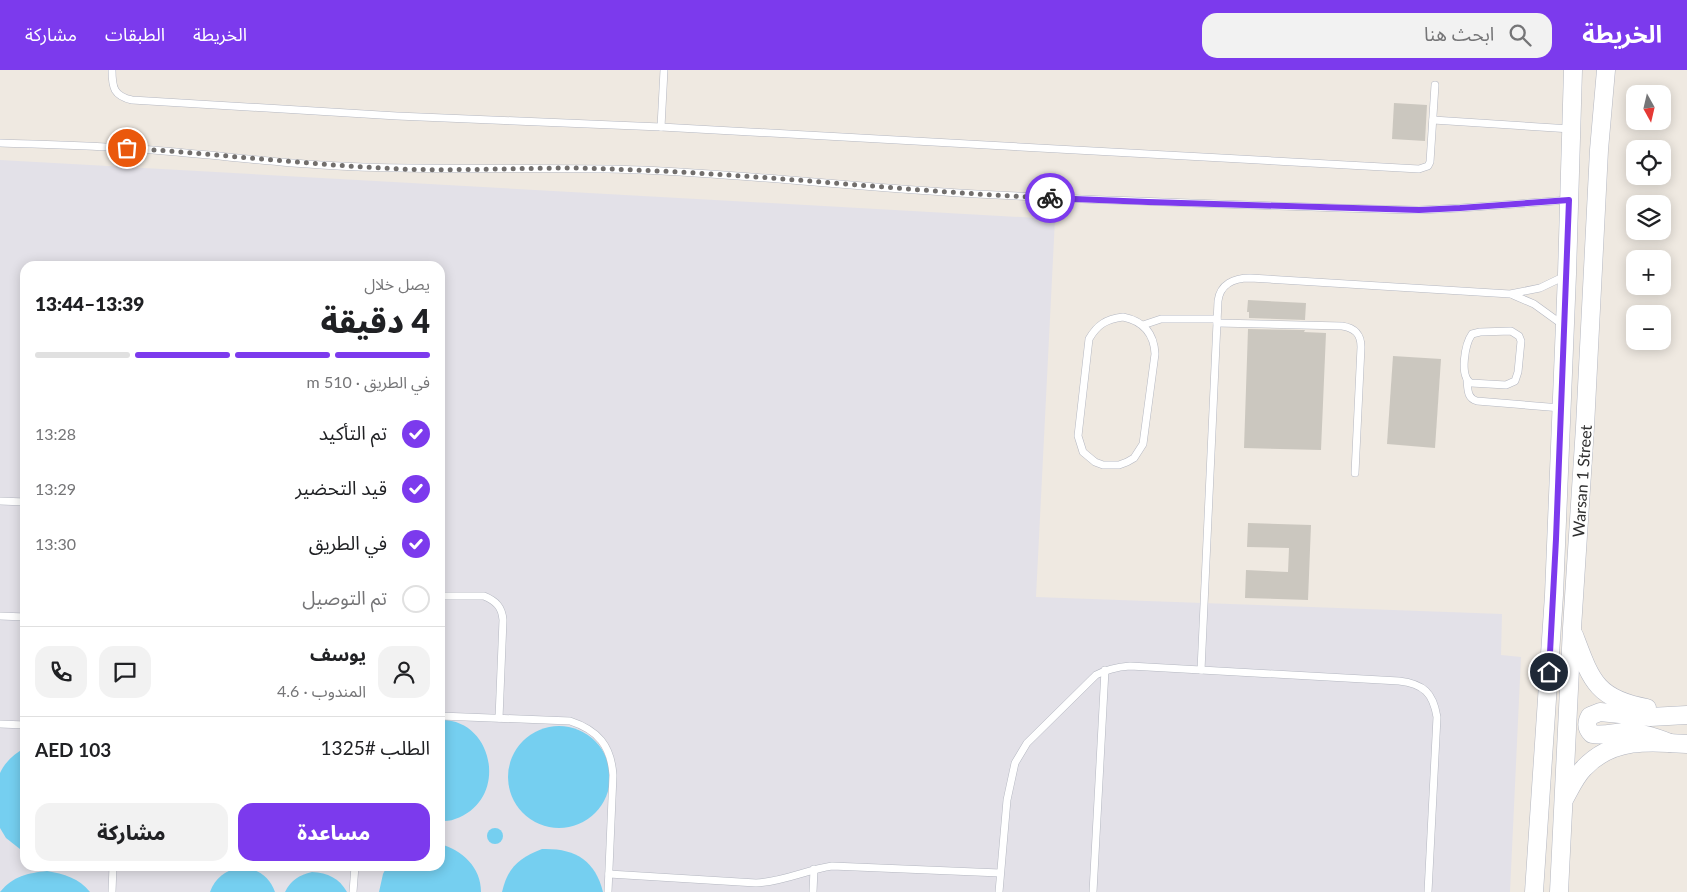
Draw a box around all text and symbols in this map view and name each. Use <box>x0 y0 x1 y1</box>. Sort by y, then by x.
search box <box>1202 13 1552 58</box>
text: الخريطة <box>1582 19 1662 48</box>
icon: search <box>1506 21 1534 49</box>
text: ابحث هنا <box>1424 22 1494 45</box>
text: مشاركة <box>25 23 77 45</box>
text: الطبقات <box>105 23 165 45</box>
text: الخريطة <box>193 23 247 45</box>
north arrow <box>1626 85 1671 130</box>
map controls <box>1626 85 1671 350</box>
pin <box>106 127 148 169</box>
icon: bag <box>113 134 141 162</box>
button: locate <box>1626 140 1671 185</box>
courier <box>1025 173 1075 223</box>
icon: bike <box>1036 184 1064 212</box>
button: layers <box>1626 195 1671 240</box>
button: + <box>1626 250 1671 295</box>
text: يصل خلال <box>364 274 430 293</box>
text: 13:39–13:44 <box>35 292 144 315</box>
text: 4 دقيقة <box>320 301 430 340</box>
button: − <box>1626 305 1671 350</box>
text: في الطريق · 510 m <box>307 372 430 391</box>
icon: check <box>402 420 430 448</box>
text: تم التأكيد <box>319 421 387 444</box>
text: 13:28 <box>35 424 76 443</box>
street label: Warsan 1 Street <box>1568 424 1595 538</box>
icon: check <box>402 475 430 503</box>
text: قيد التحضير <box>295 476 387 499</box>
text: 13:29 <box>35 479 76 498</box>
icon: check <box>402 530 430 558</box>
text: في الطريق <box>309 531 387 554</box>
text: 13:30 <box>35 534 76 553</box>
text: تم التوصيل <box>302 586 387 609</box>
text: يوسف <box>310 642 366 665</box>
button: phone <box>35 646 87 698</box>
button: chat <box>99 646 151 698</box>
button: person <box>378 646 430 698</box>
pin <box>1528 651 1570 693</box>
icon: home <box>1535 658 1563 686</box>
text: المندوب · 4.6 <box>277 681 366 700</box>
text: الطلب #1325 <box>321 736 430 759</box>
text: AED 103 <box>35 738 111 761</box>
button: مشاركة <box>35 803 228 861</box>
button: مساعدة <box>238 803 430 861</box>

